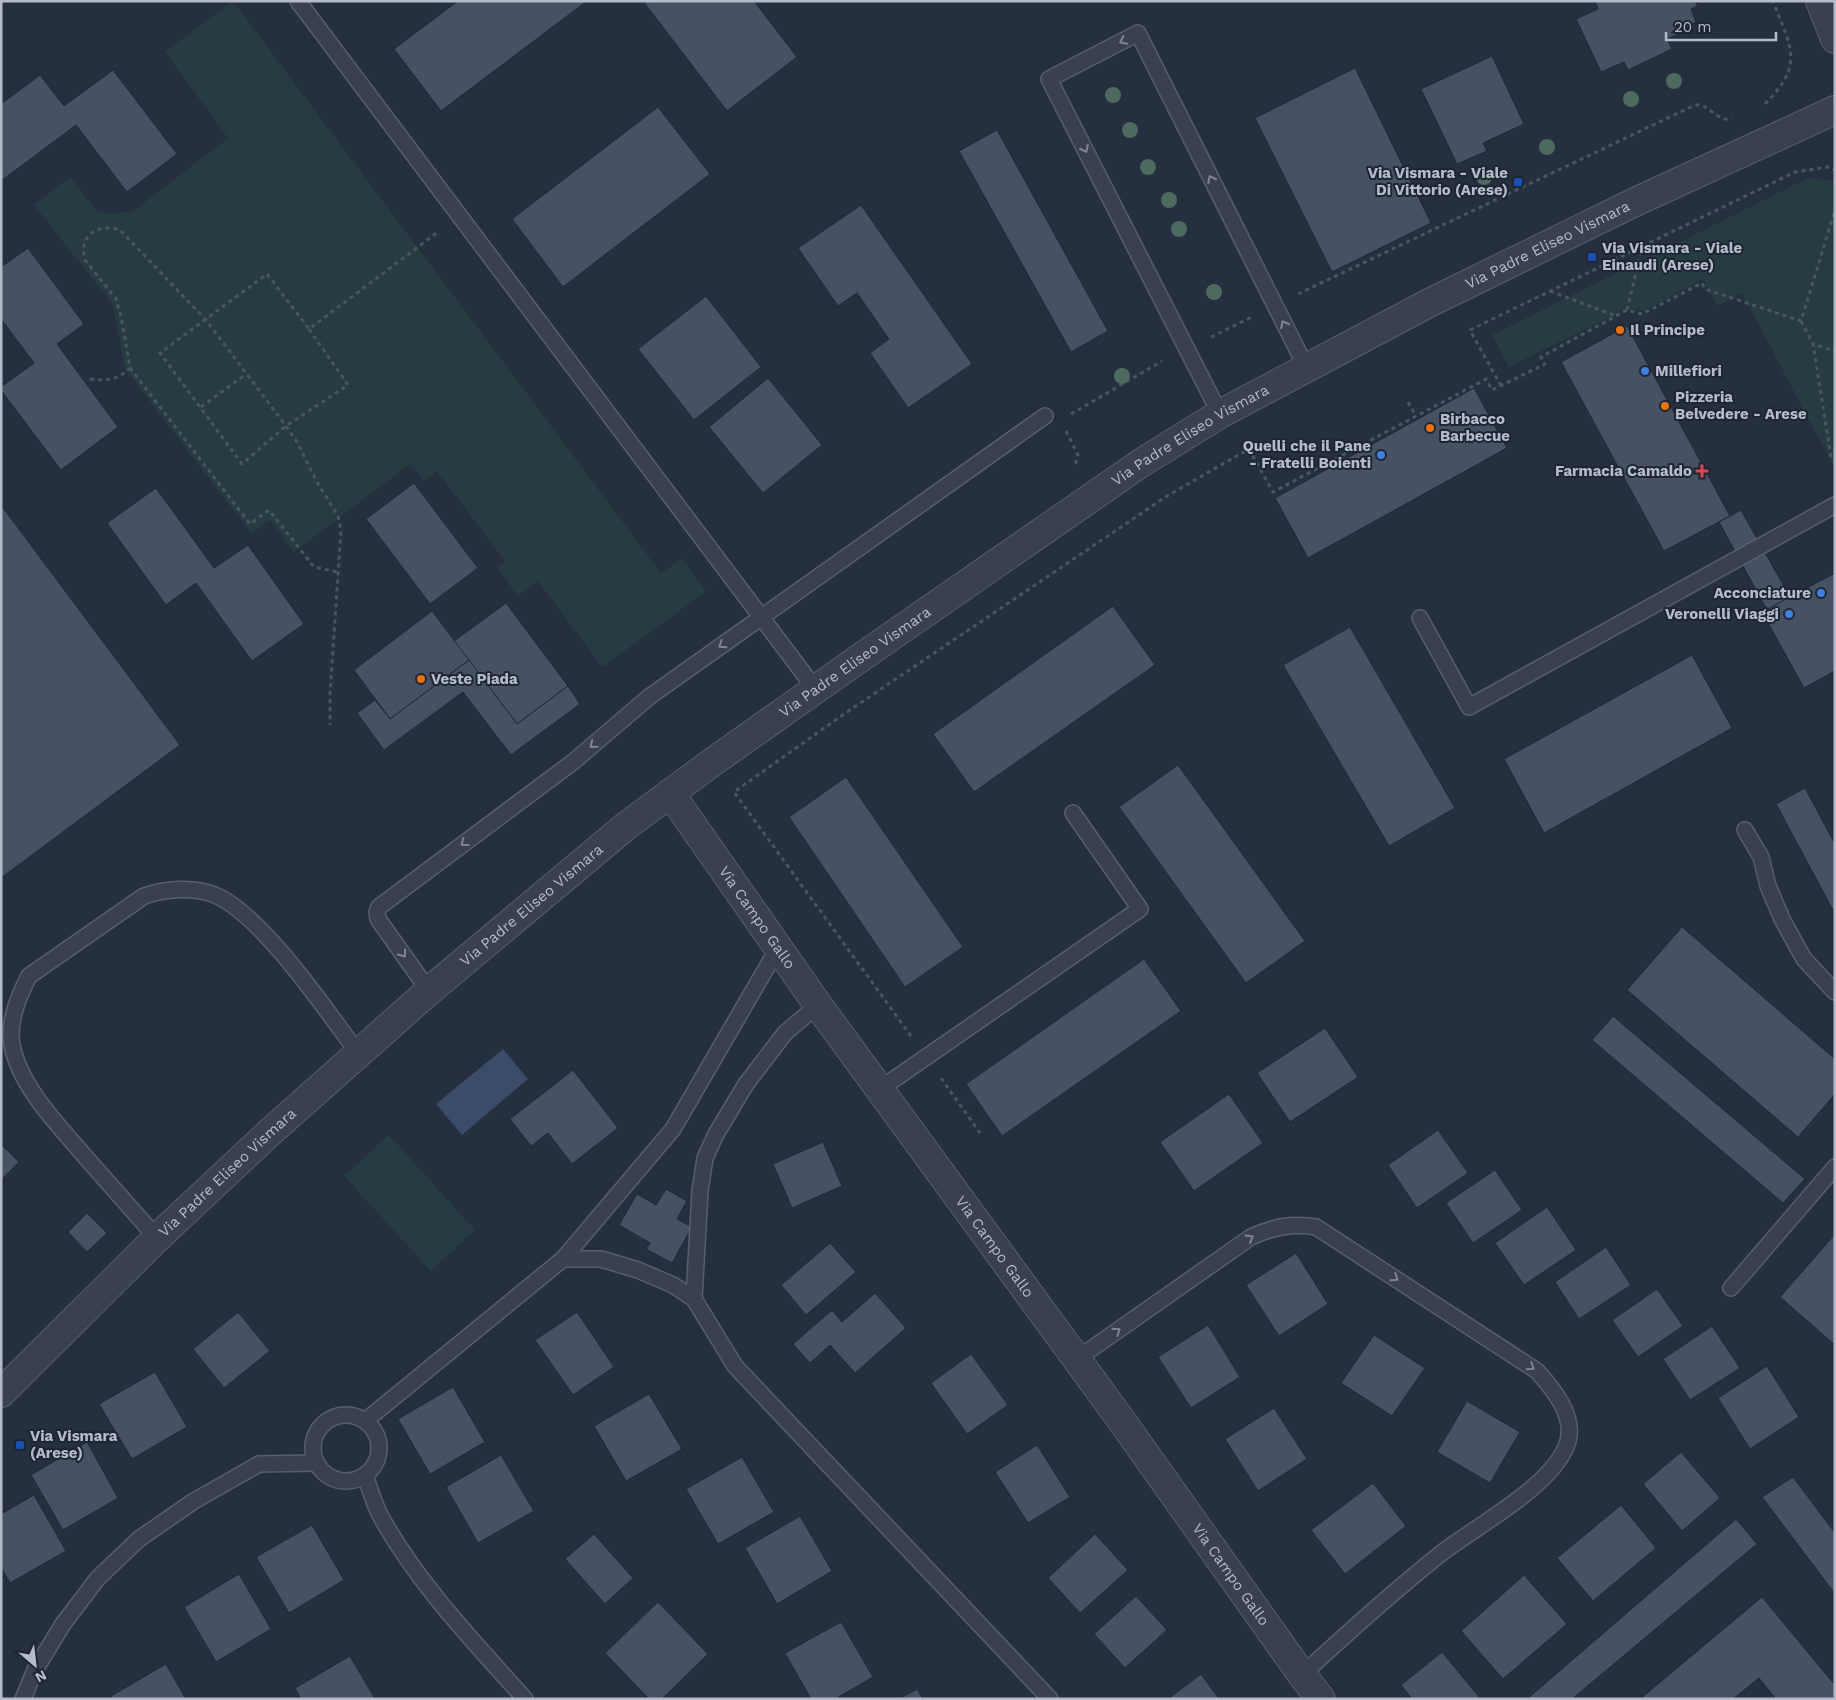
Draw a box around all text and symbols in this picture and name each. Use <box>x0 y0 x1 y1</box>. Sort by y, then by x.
scale bar <box>1666 10 1776 42</box>
text: 20 m <box>1674 18 1712 36</box>
one-way arrow <box>1119 35 1128 45</box>
one-way arrow <box>1079 144 1089 153</box>
place label: Via Vismara - Viale Di Vittorio (Arese) <box>1368 164 1508 199</box>
one-way arrow <box>1207 175 1217 184</box>
marker: Via Vismara - Viale Di Vittorio (Arese) <box>1512 176 1524 188</box>
street label: Via Padre Eliseo Vismara <box>1462 197 1633 293</box>
place label: Via Vismara - Viale Einaudi (Arese) <box>1602 239 1743 274</box>
marker: Via Vismara - Viale Einaudi (Arese) <box>1586 251 1598 263</box>
one-way arrow <box>1280 320 1290 329</box>
place label: Il Principe <box>1630 321 1705 339</box>
marker: Il Principe <box>1614 324 1626 336</box>
place label: Millefiori <box>1655 362 1722 380</box>
marker: Millefiori <box>1639 365 1651 377</box>
street label: Via Padre Eliseo Vismara <box>1108 380 1272 490</box>
place label: Pizzeria Belvedere - Arese <box>1675 388 1807 423</box>
marker: Pizzeria Belvedere - Arese <box>1659 400 1671 412</box>
place label: Birbacco Barbecue <box>1440 410 1510 445</box>
marker: Birbacco Barbecue <box>1424 422 1436 434</box>
place label: Quelli che il Pane - Fratelli Boienti <box>1243 437 1371 472</box>
marker: Quelli che il Pane - Fratelli Boienti <box>1375 449 1387 461</box>
place label: Farmacia Camaldo <box>1555 462 1692 480</box>
marker: Farmacia Camaldo <box>1696 465 1708 477</box>
place label: Acconciature <box>1714 584 1811 602</box>
marker: Acconciature <box>1815 587 1827 599</box>
street label: Via Padre Eliseo Vismara <box>776 602 935 721</box>
place label: Veronelli Viaggi <box>1665 605 1779 623</box>
marker: Veronelli Viaggi <box>1783 608 1795 620</box>
one-way arrow <box>719 640 728 648</box>
place label: Veste Piada <box>431 670 518 688</box>
marker: Veste Piada <box>415 673 427 685</box>
one-way arrow <box>590 739 599 748</box>
one-way arrow <box>461 838 470 846</box>
street label: Via Padre Eliseo Vismara <box>456 840 607 970</box>
street label: Via Campo Gallo <box>715 863 799 972</box>
one-way arrow <box>397 949 406 958</box>
street label: Via Padre Eliseo Vismara <box>155 1104 300 1241</box>
street label: Via Campo Gallo <box>952 1193 1038 1301</box>
one-way arrow <box>1245 1235 1254 1245</box>
one-way arrow <box>1389 1271 1398 1281</box>
one-way arrow <box>1111 1328 1121 1337</box>
one-way arrow <box>1525 1360 1534 1370</box>
place label: Via Vismara (Arese) <box>30 1427 118 1462</box>
marker: Via Vismara (Arese) <box>14 1439 26 1451</box>
street label: Via Campo Gallo <box>1188 1520 1273 1629</box>
north arrow <box>10 1640 60 1690</box>
text: N <box>33 1667 49 1686</box>

